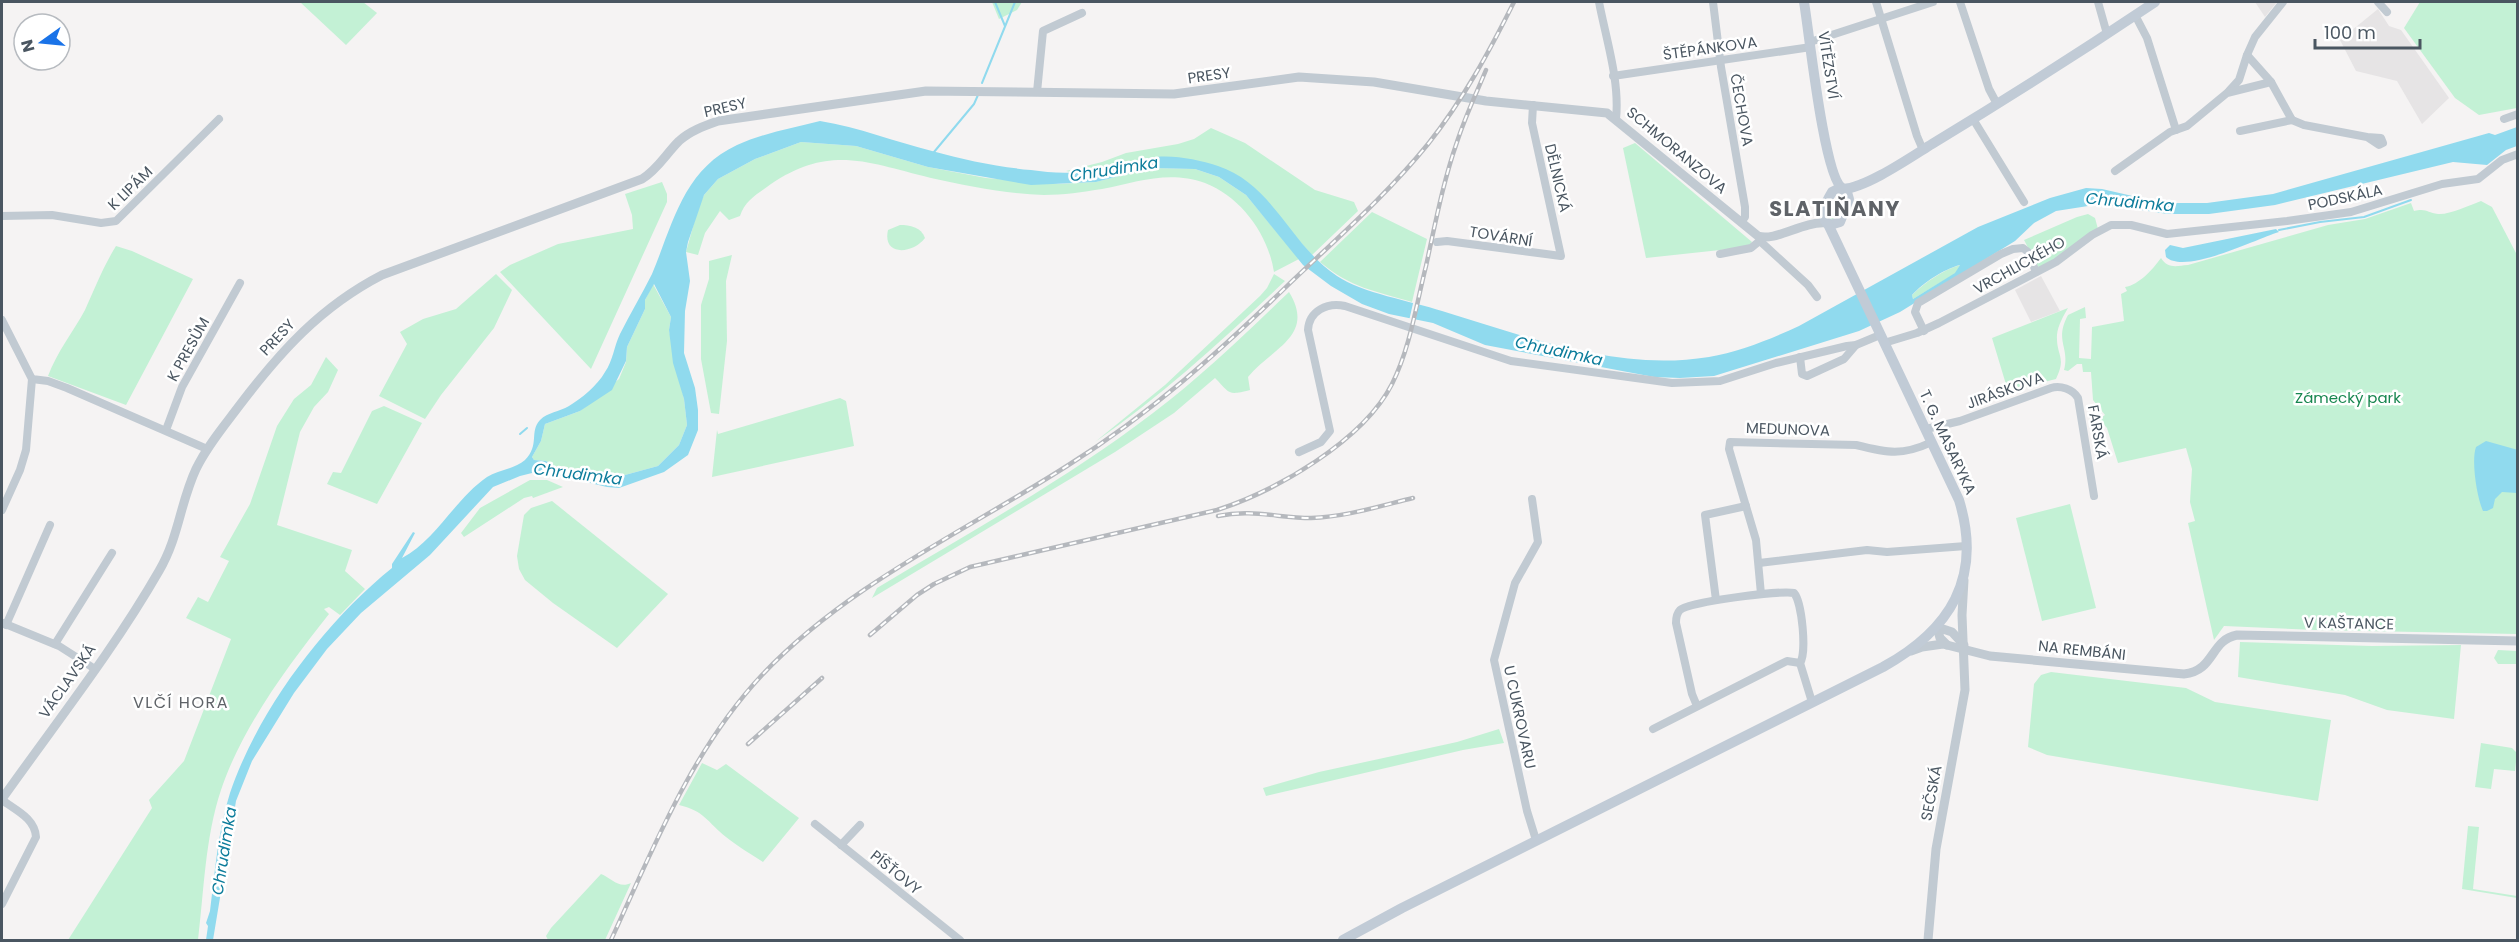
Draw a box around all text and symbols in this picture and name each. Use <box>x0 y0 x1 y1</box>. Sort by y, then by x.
north arrow <box>12 12 72 72</box>
scale bar <box>2315 12 2420 50</box>
text: 100 m <box>2324 20 2376 45</box>
street label: VÍTĚZSTVÍ <box>1813 30 1845 101</box>
street label: ŠTĚPÁNKOVA <box>1662 31 1758 65</box>
text: N <box>15 37 41 55</box>
street label: PRESY <box>1186 62 1232 88</box>
street label: ČECHOVA <box>1725 72 1759 148</box>
street label: PRESY <box>702 92 749 122</box>
street label: SCHMORANZOVA <box>1622 102 1732 198</box>
street label: DĚLNICKÁ <box>1540 142 1576 214</box>
water label: Chrudimka <box>1068 151 1160 187</box>
street label: K LIPÁM <box>103 161 157 215</box>
street label: PODSKÁLA <box>2306 179 2384 215</box>
water label: Chrudimka <box>2085 187 2176 217</box>
district label: SLATIŇANY <box>1769 194 1901 223</box>
street label: TOVÁRNÍ <box>1468 221 1534 251</box>
street label: VRCHLICKÉHO <box>1969 231 2069 299</box>
street label: K PRESŮM <box>162 313 214 385</box>
street label: PRESY <box>255 314 300 360</box>
water label: Chrudimka <box>1513 330 1605 372</box>
street label: JIRÁSKOVA <box>1963 366 2047 414</box>
street label: T. G. MASARYKA <box>1915 386 1981 498</box>
park label: Zámecký park <box>2295 387 2401 408</box>
street label: FARSKÁ <box>2083 403 2113 461</box>
street label: MEDUNOVA <box>1746 417 1830 441</box>
water label: Chrudimka <box>532 457 624 491</box>
street label: V KAŠTANCE <box>2304 612 2394 634</box>
street label: NA REMBÁNI <box>2037 635 2127 665</box>
street label: VÁCLAVSKÁ <box>34 640 100 722</box>
street label: U CUKROVARU <box>1499 663 1541 771</box>
district label: VLČÍ HORA <box>133 691 229 714</box>
street label: SEČSKÁ <box>1915 764 1947 822</box>
water label: Chrudimka <box>206 805 242 897</box>
street label: PÍŠŤOVY <box>866 845 926 899</box>

